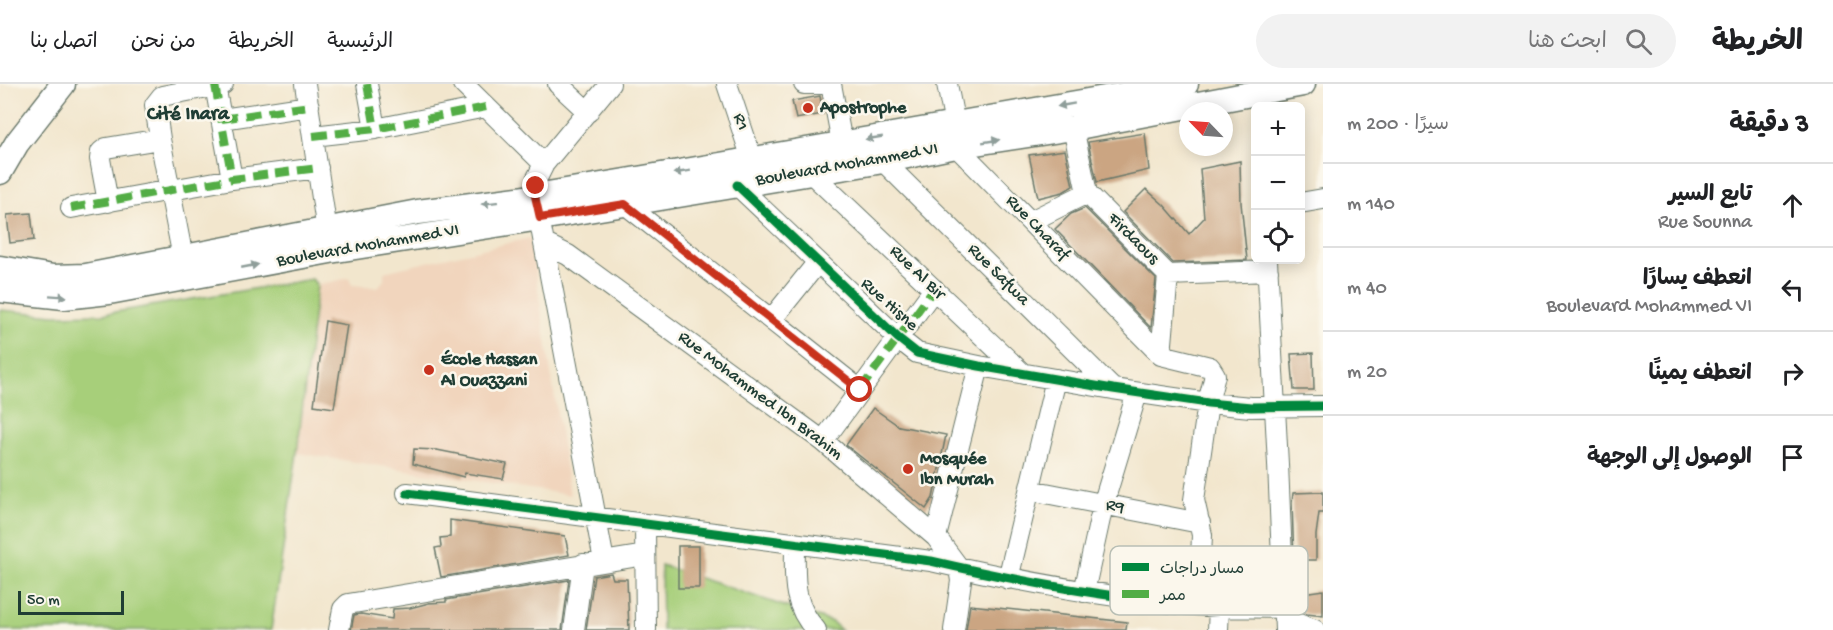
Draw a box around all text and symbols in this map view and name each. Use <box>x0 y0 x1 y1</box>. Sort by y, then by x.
search box <box>1256 14 1676 68</box>
icon: search <box>1622 25 1655 58</box>
text: الخريطة <box>1712 27 1803 60</box>
text: ابحث هنا <box>1528 30 1607 56</box>
text: اتصل بنا <box>30 31 98 56</box>
text: من نحن <box>131 31 196 56</box>
text: الخريطة <box>229 31 294 56</box>
text: الرئيسية <box>327 31 393 56</box>
place label: Apostrophe <box>819 98 907 119</box>
marker: Apostrophe <box>801 101 815 115</box>
one-way arrow <box>1057 101 1076 110</box>
north arrow <box>1179 102 1233 156</box>
map controls <box>1251 102 1305 264</box>
button: + <box>1251 102 1305 156</box>
district label: Cité Inara <box>146 104 230 127</box>
street label: R1 <box>727 111 753 133</box>
text: 3 دقيقة <box>1729 111 1809 142</box>
text: سيرًا · 200 m <box>1347 114 1449 137</box>
one-way arrow <box>865 134 884 143</box>
one-way arrow <box>981 136 1000 145</box>
street label: Boulevard Mohammed VI <box>753 139 940 192</box>
button: − <box>1251 156 1305 210</box>
one-way arrow <box>673 168 692 177</box>
route end <box>522 172 548 198</box>
text: تابع السير <box>1668 183 1752 209</box>
icon: ahead <box>1776 189 1809 222</box>
street label: Rue Charaf <box>1001 191 1074 266</box>
text: 140 m <box>1347 194 1395 217</box>
one-way arrow <box>480 198 499 207</box>
street label: Firdaous <box>1102 208 1164 270</box>
button: locate <box>1251 210 1305 264</box>
text: Rue Sounna <box>1658 212 1752 235</box>
street label: Boulevard Mohammed VI <box>274 220 461 273</box>
street label: Rue Safwa <box>963 240 1034 311</box>
street label: Rue Al Bir <box>885 241 951 306</box>
one-way arrow <box>241 261 260 270</box>
text: انعطف يسارًا <box>1643 267 1752 293</box>
icon: left <box>1776 273 1809 306</box>
street label: Rue Hisne <box>856 274 923 337</box>
text: 40 m <box>1347 278 1387 301</box>
one-way arrow <box>49 291 68 301</box>
text: Boulevard Mohammed VI <box>1547 296 1752 319</box>
street label: Rue Mohammed Ibn Brahim <box>673 327 847 465</box>
place label: École Hassan Al Ouazzani <box>440 349 538 392</box>
icon: right <box>1776 357 1809 390</box>
text: 20 m <box>1347 362 1387 385</box>
text: انعطف يمينًا <box>1649 362 1752 388</box>
marker: École Hassan Al Ouazzani <box>422 363 436 377</box>
route start <box>846 376 872 402</box>
icon: arrive <box>1776 441 1809 474</box>
text: الوصول إلى الوجهة <box>1587 446 1752 472</box>
place label: Mosquée Ibn Murah <box>920 449 994 491</box>
marker: Mosquée Ibn Murah <box>901 462 915 476</box>
street label: R9 <box>1104 495 1126 519</box>
legend <box>1110 546 1308 615</box>
text: مسار دراجات <box>1160 561 1244 580</box>
scale bar <box>18 588 124 616</box>
text: ممر <box>1158 588 1186 607</box>
text: 50 m <box>27 592 60 611</box>

